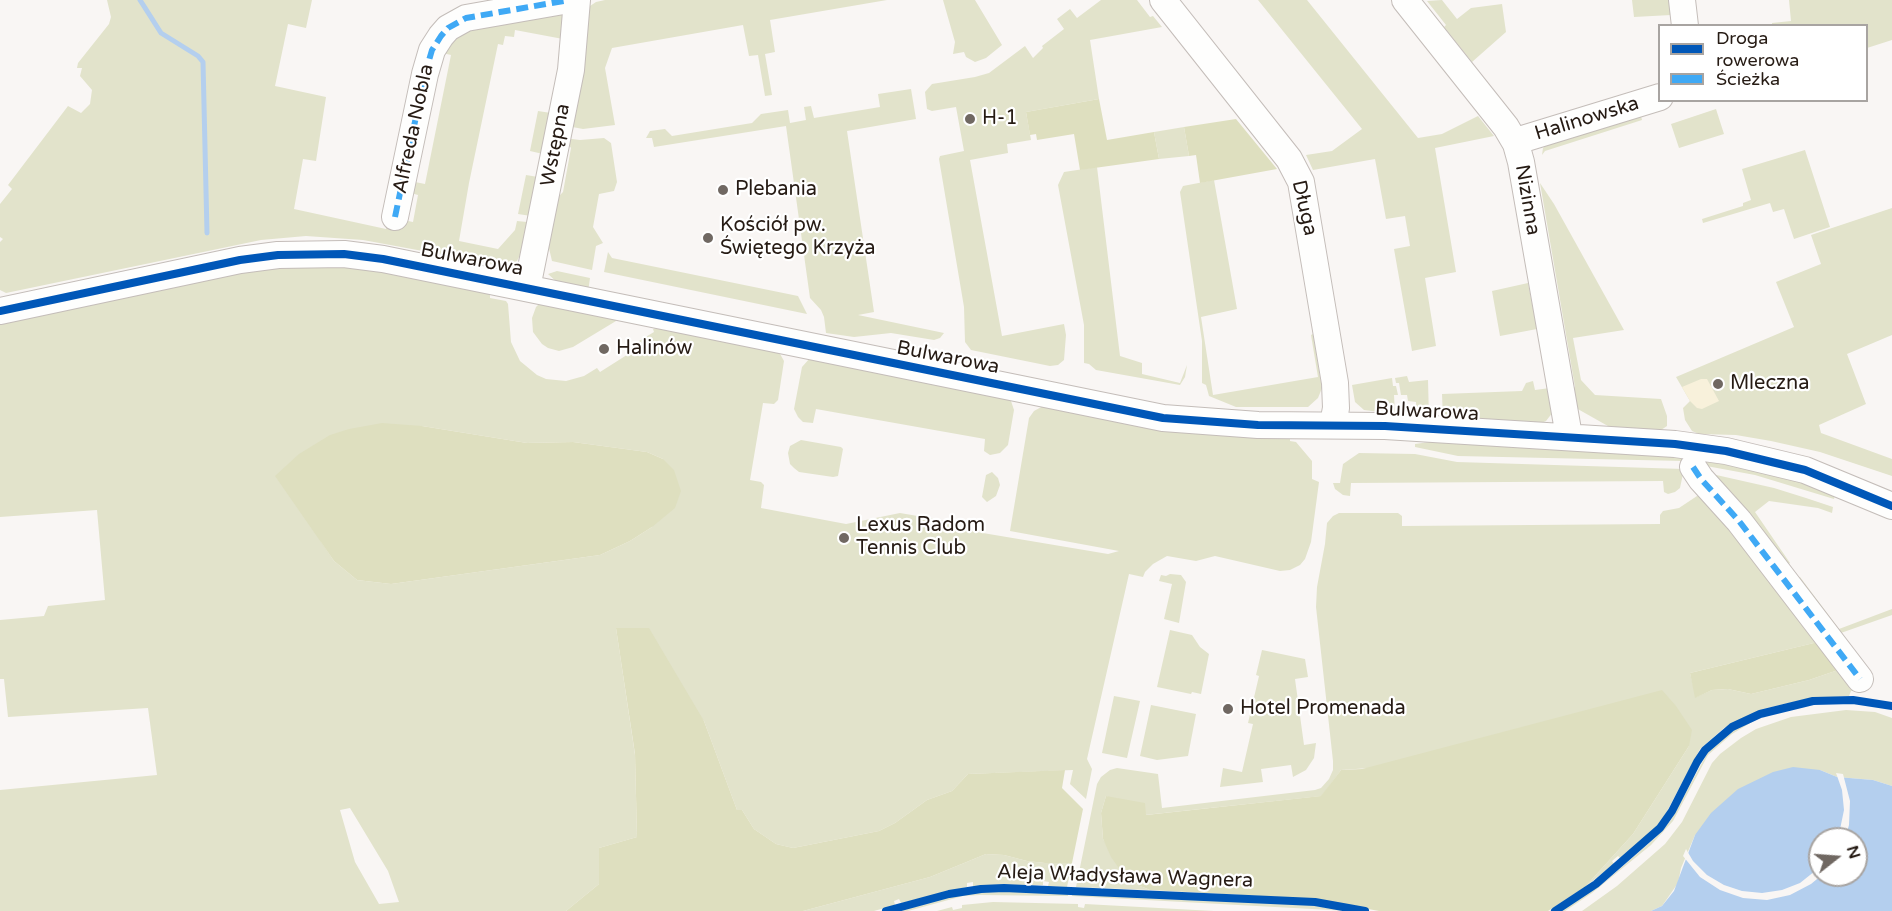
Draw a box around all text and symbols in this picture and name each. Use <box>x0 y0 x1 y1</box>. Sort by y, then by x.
legend <box>1658 24 1868 102</box>
text: Droga rowerowa <box>1716 27 1799 71</box>
street label: Alfreda Nobla <box>389 62 439 196</box>
text: Ścieżka <box>1716 68 1780 90</box>
street label: Halinowska <box>1532 92 1642 146</box>
street label: Wstępna <box>536 102 576 188</box>
place label: H-1 <box>982 107 1018 131</box>
marker: H-1 <box>963 112 977 126</box>
street label: Nizinna <box>1509 163 1545 237</box>
place label: Plebania <box>735 178 817 202</box>
street label: Długa <box>1286 178 1322 238</box>
marker: Plebania <box>716 183 730 197</box>
place label: Kościół pw. Świętego Krzyża <box>720 214 876 261</box>
marker: Kościół pw. Świętego Krzyża <box>701 231 715 245</box>
street label: Bulwarowa <box>419 238 525 282</box>
street label: Bulwarowa <box>895 336 1001 380</box>
place label: Halinów <box>616 337 692 361</box>
marker: Halinów <box>597 342 611 356</box>
place label: Mleczna <box>1730 372 1809 396</box>
marker: Mleczna <box>1711 377 1725 391</box>
street label: Bulwarowa <box>1374 397 1480 427</box>
place label: Lexus Radom Tennis Club <box>856 514 985 561</box>
marker: Lexus Radom Tennis Club <box>837 531 851 545</box>
place label: Hotel Promenada <box>1240 697 1406 721</box>
marker: Hotel Promenada <box>1221 702 1235 716</box>
north arrow <box>1808 827 1868 887</box>
text: N <box>1842 843 1865 861</box>
street label: Aleja Władysława Wagnera <box>997 861 1253 893</box>

